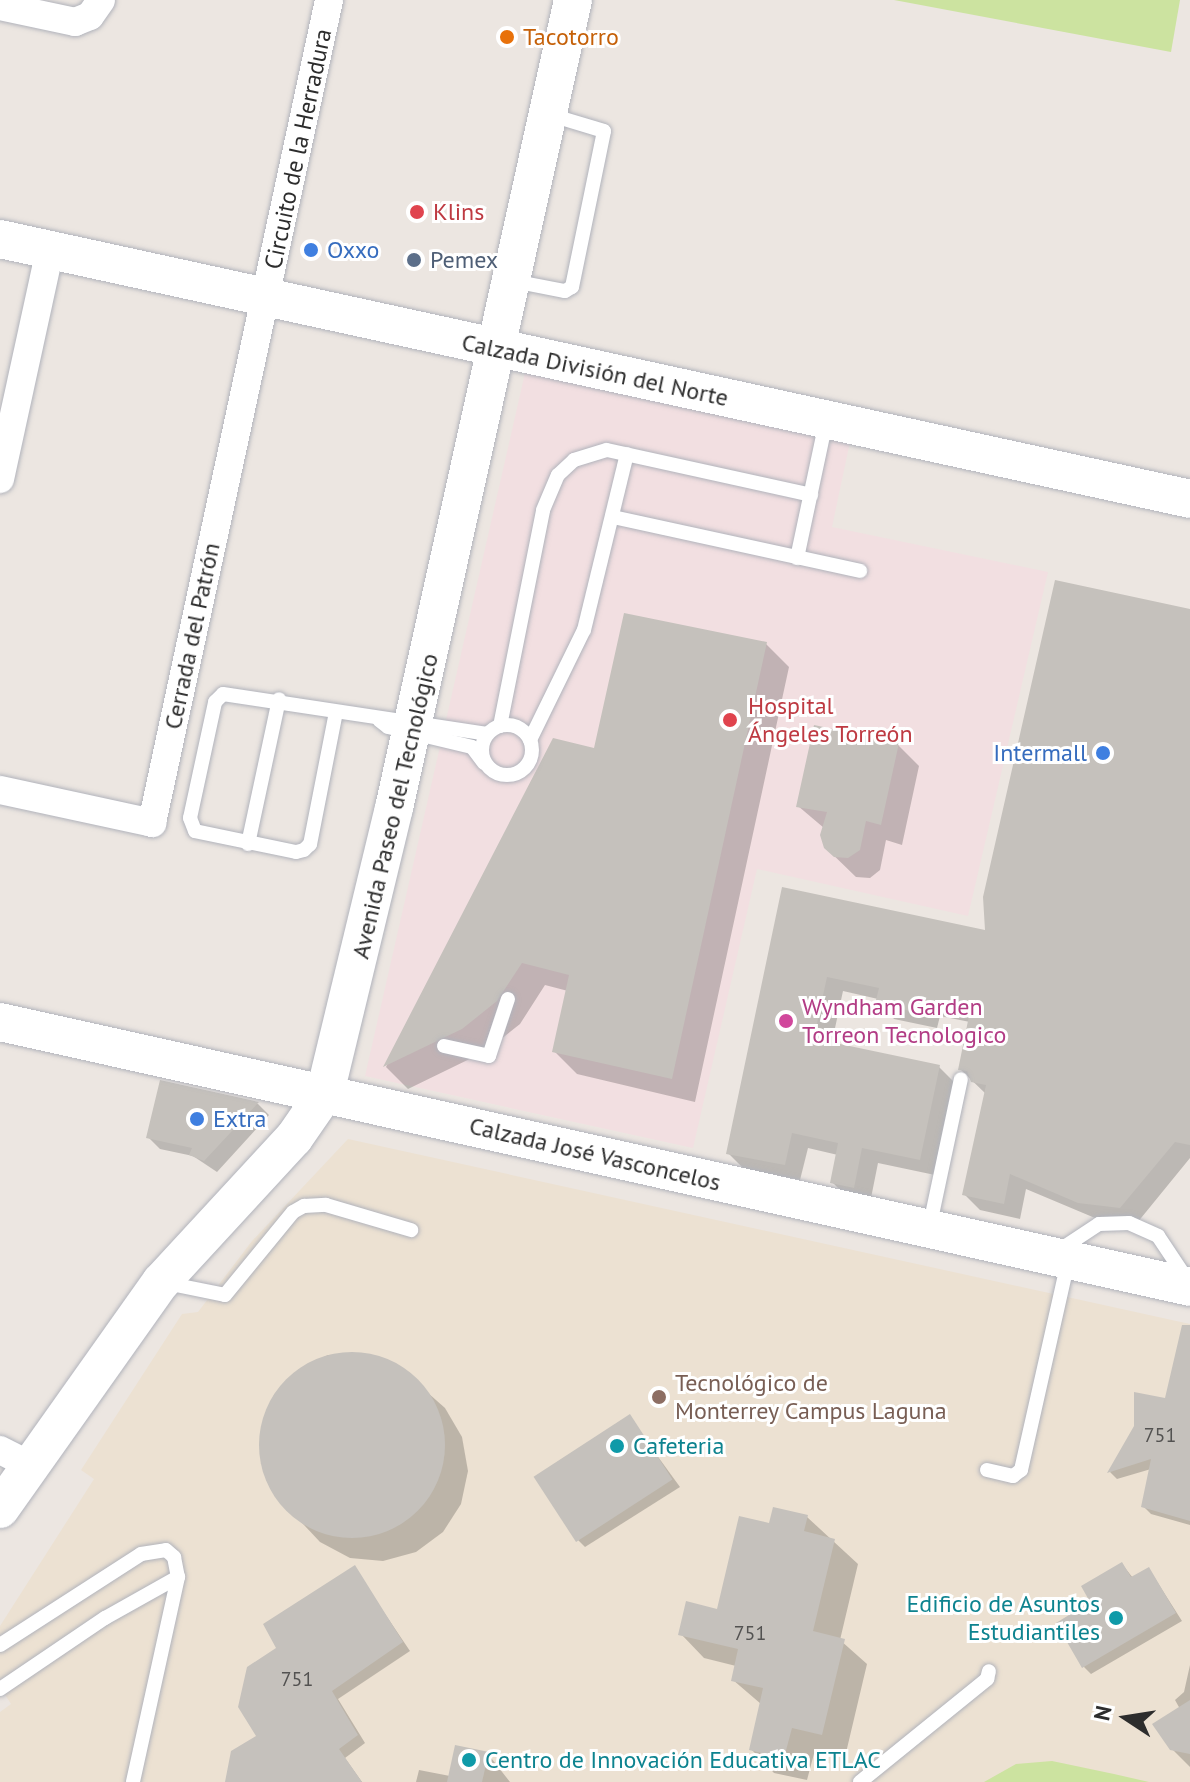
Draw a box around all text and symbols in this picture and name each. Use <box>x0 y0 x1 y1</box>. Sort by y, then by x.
place label: Tacotorro <box>523 23 619 51</box>
street label: Circuito de la Herradura <box>258 26 338 272</box>
marker: Tacotorro <box>498 28 516 46</box>
place label: Klins <box>433 198 484 226</box>
marker: Klins <box>408 203 426 221</box>
place label: Oxxo <box>327 236 379 264</box>
marker: Oxxo <box>302 241 320 259</box>
place label: Pemex <box>430 246 498 274</box>
marker: Pemex <box>405 251 423 269</box>
street label: Calzada División del Norte <box>459 328 731 412</box>
street label: Cerrada del Patrón <box>158 540 226 732</box>
street label: Avenida Paseo del Tecnológico <box>346 650 444 962</box>
place label: Hospital Ángeles Torreón <box>748 692 913 748</box>
marker: Hospital Ángeles Torreón <box>719 709 741 731</box>
place label: Intermall <box>993 739 1087 767</box>
marker: Intermall <box>1094 744 1112 762</box>
place label: Wyndham Garden Torreon Tecnologico <box>802 993 1007 1049</box>
marker: Wyndham Garden Torreon Tecnologico <box>777 1012 795 1030</box>
place label: Extra <box>213 1105 266 1133</box>
marker: Extra <box>188 1110 206 1128</box>
street label: Calzada José Vasconcelos <box>466 1111 724 1197</box>
place label: Tecnológico de Monterrey Campus Laguna <box>675 1369 947 1425</box>
marker: Tecnológico de Monterrey Campus Laguna <box>650 1388 668 1406</box>
house number: 751 <box>1144 1423 1176 1447</box>
place label: Cafeteria <box>633 1432 724 1460</box>
marker: Cafeteria <box>608 1437 626 1455</box>
place label: Edificio de Asuntos Estudiantiles <box>906 1590 1100 1646</box>
marker: Edificio de Asuntos Estudiantiles <box>1107 1609 1125 1627</box>
house number: 751 <box>734 1621 766 1645</box>
house number: 751 <box>281 1667 313 1691</box>
north arrow <box>1086 1678 1166 1758</box>
text: N <box>1087 1703 1118 1723</box>
place label: Centro de Innovación Educativa ETLAC <box>485 1746 881 1774</box>
marker: Centro de Innovación Educativa ETLAC <box>460 1751 478 1769</box>

